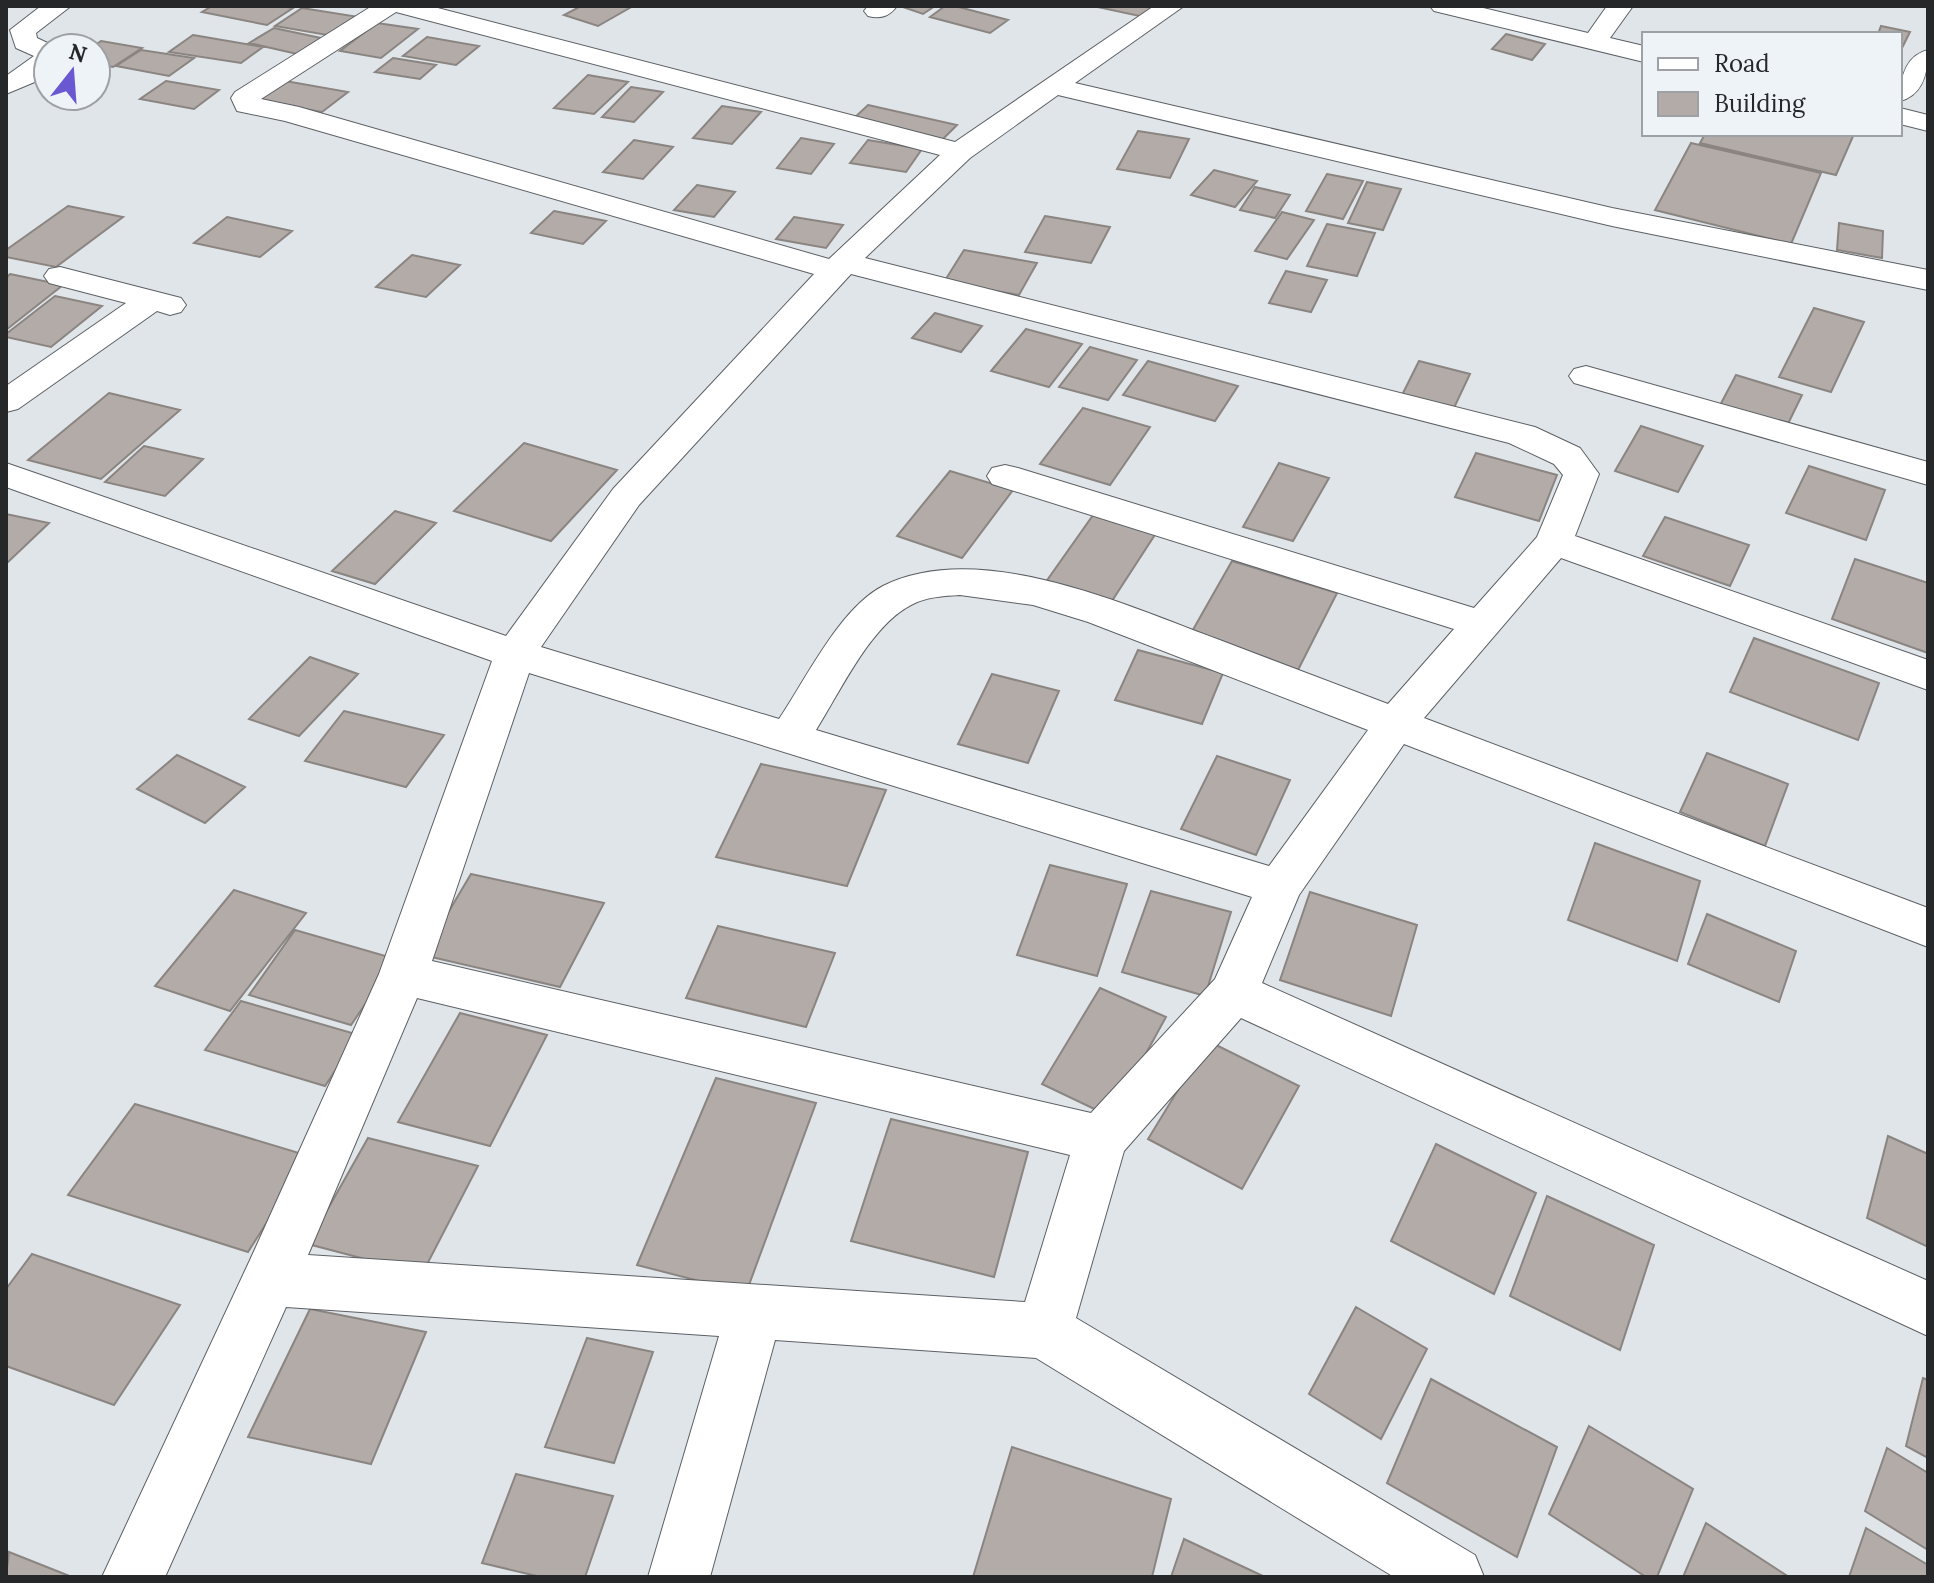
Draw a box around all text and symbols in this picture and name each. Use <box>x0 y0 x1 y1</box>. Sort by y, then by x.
north arrow <box>32 32 112 112</box>
legend <box>1642 32 1902 136</box>
text: N <box>66 37 90 69</box>
text: Road <box>1714 48 1770 79</box>
text: Building <box>1714 88 1806 119</box>

